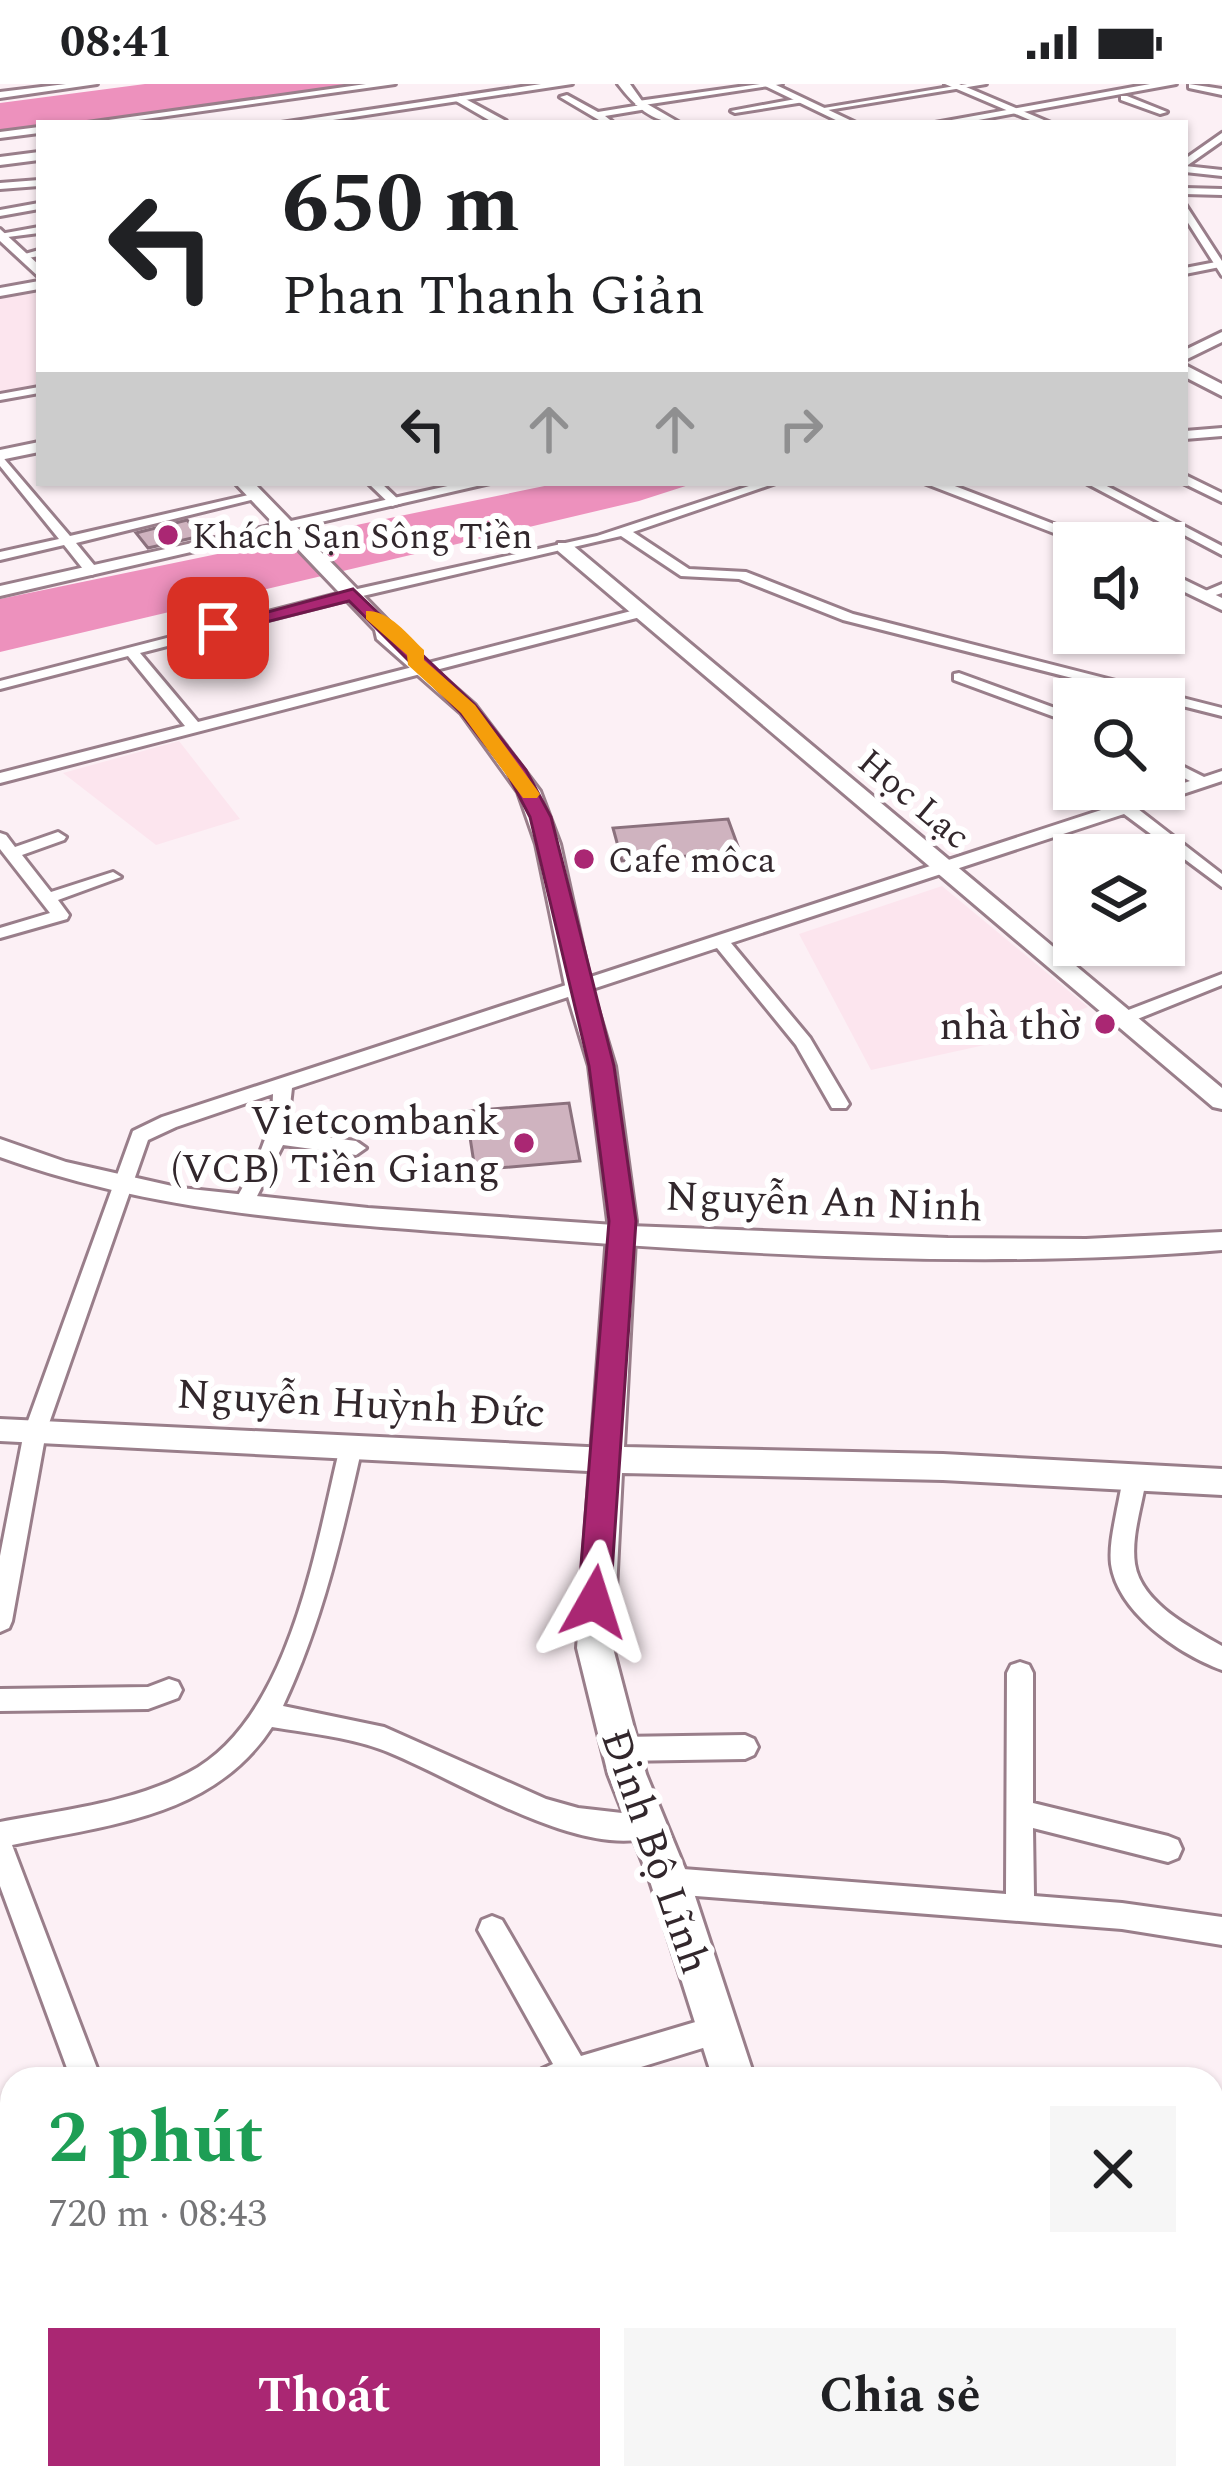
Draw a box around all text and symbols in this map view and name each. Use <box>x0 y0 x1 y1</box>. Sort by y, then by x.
text: 08:41 <box>60 8 173 77</box>
text: 650 m <box>282 141 520 269</box>
icon: left <box>84 168 240 324</box>
text: Phan Thanh Giản <box>282 256 705 338</box>
icon: left <box>390 396 456 462</box>
icon: ahead <box>516 396 582 462</box>
icon: ahead <box>642 396 708 462</box>
icon: right <box>768 396 834 462</box>
place label: Khách Sạn Sông Tiền <box>192 510 533 565</box>
marker: Khách Sạn Sông Tiền <box>155 522 181 548</box>
map controls <box>1053 522 1185 966</box>
button: sound <box>1053 522 1185 654</box>
pin <box>167 577 269 679</box>
icon: arrive <box>185 595 251 661</box>
button: search <box>1053 678 1185 810</box>
street label: Học Lạc <box>845 736 982 864</box>
place label: Cafe môca <box>608 834 776 889</box>
button: layers <box>1053 834 1185 966</box>
marker: Cafe môca <box>571 846 597 872</box>
place label: nhà thờ <box>939 995 1081 1058</box>
marker: nhà thờ <box>1092 1011 1118 1037</box>
place label: Vietcombank (VCB) Tiền Giang <box>171 1090 500 1201</box>
marker: Vietcombank (VCB) Tiền Giang <box>511 1130 537 1156</box>
street label: Nguyễn An Ninh <box>664 1165 984 1240</box>
street label: Nguyễn Huỳnh Đức <box>175 1363 547 1446</box>
position arrow <box>531 1539 657 1665</box>
street label: Đinh Bộ Lĩnh <box>583 1721 726 1983</box>
text: 2 phút <box>48 2085 264 2194</box>
button: close <box>1050 2106 1176 2232</box>
text: 720 m · 08:43 <box>48 2185 267 2244</box>
button: Thoát <box>48 2328 600 2466</box>
button: Chia sẻ <box>624 2328 1176 2466</box>

